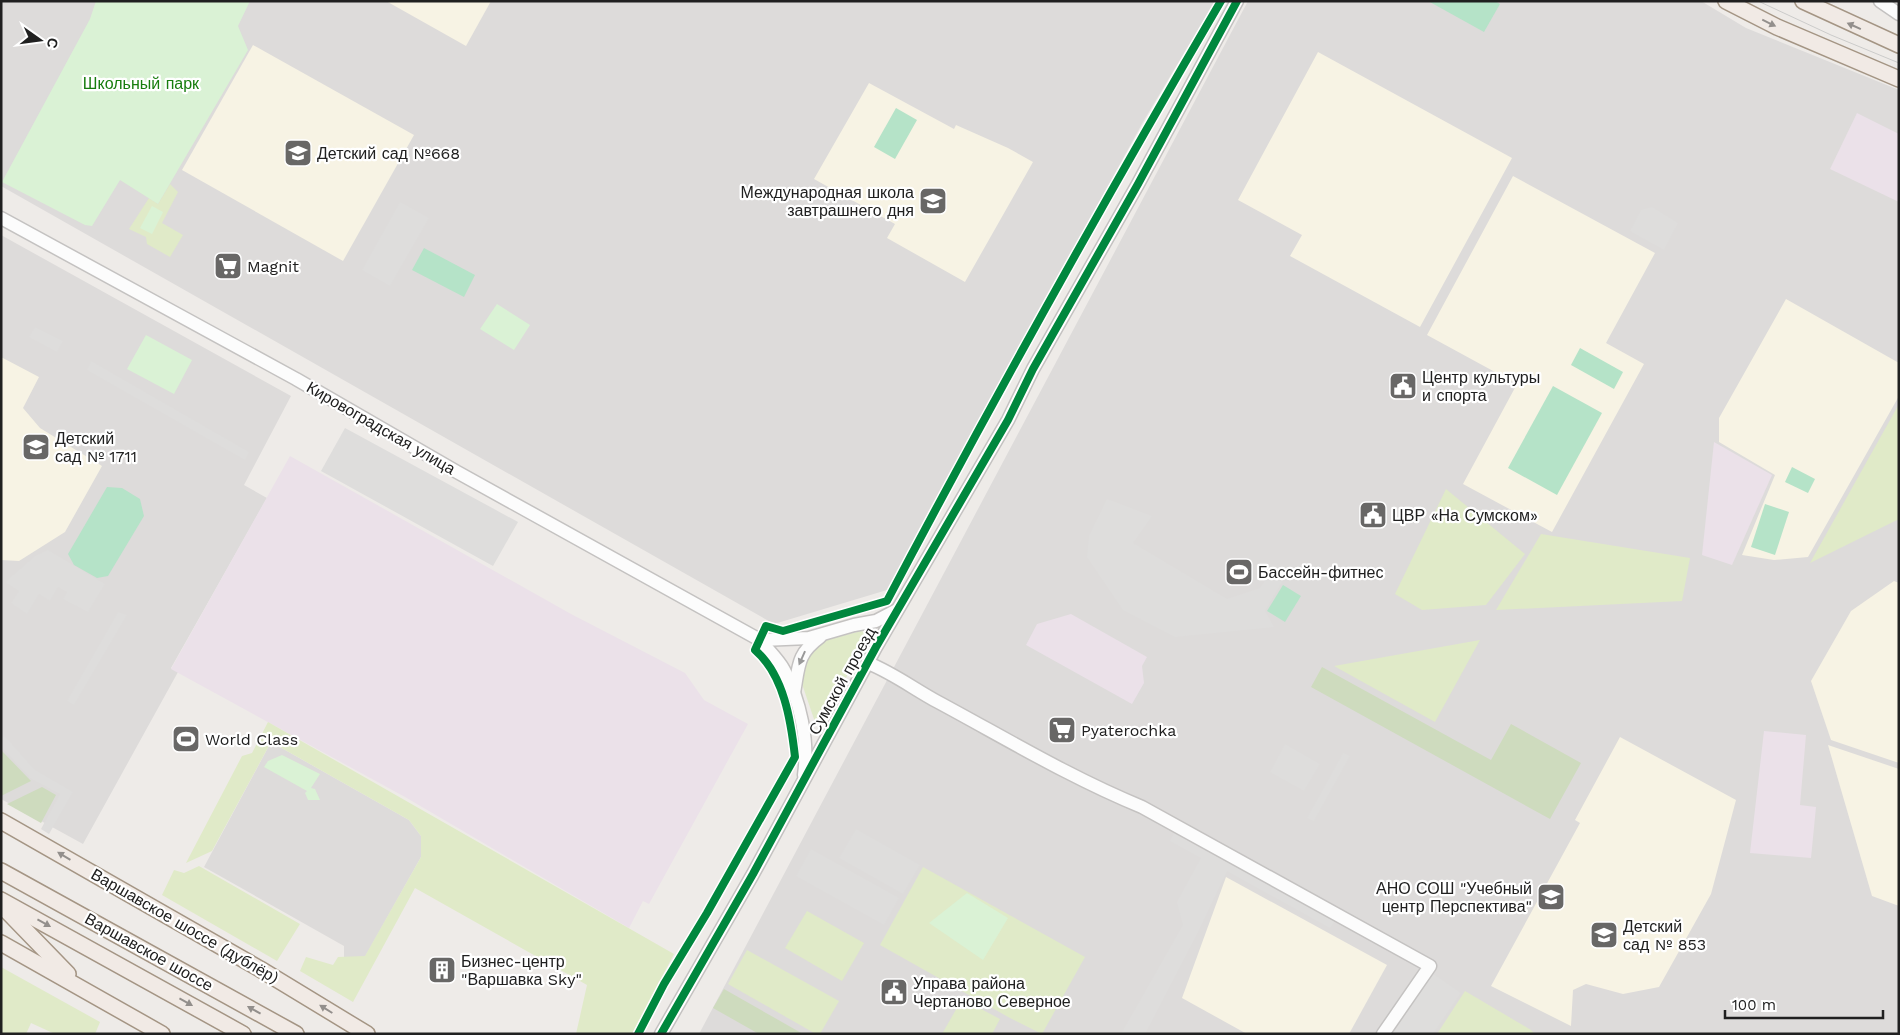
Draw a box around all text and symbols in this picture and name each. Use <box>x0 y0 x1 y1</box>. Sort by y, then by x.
north arrow <box>15 15 65 65</box>
one-way arrow <box>1762 19 1776 27</box>
one-way arrow <box>1847 21 1861 29</box>
text: С <box>44 36 62 50</box>
park label: Школьный парк <box>83 74 200 93</box>
school or university icon: Детский сад №668 <box>283 138 313 168</box>
place label: Детский сад №668 <box>317 144 460 163</box>
place label: Международная школа завтрашнего дня <box>741 183 914 220</box>
school or university icon: Международная школа завтрашнего дня <box>918 186 948 216</box>
supermarket icon: Magnit <box>213 251 243 281</box>
place label: Magnit <box>247 257 299 276</box>
place label: Центр культуры и спорта <box>1422 368 1540 405</box>
public building icon: Центр культуры и спорта <box>1388 371 1418 401</box>
street label: Кировоградская улица <box>303 378 459 478</box>
place label: Детский сад № 1711 <box>55 429 137 466</box>
school or university icon: Детский сад № 1711 <box>21 432 51 462</box>
public building icon: ЦВР «На Сумском» <box>1358 500 1388 530</box>
place label: ЦВР «На Сумском» <box>1392 506 1538 525</box>
sports icon: Бассейн-фитнес <box>1224 557 1254 587</box>
place label: Бассейн-фитнес <box>1258 563 1383 582</box>
street label: Сумской проезд <box>805 623 880 738</box>
one-way arrow <box>797 651 805 665</box>
supermarket icon: Pyaterochka <box>1047 715 1077 745</box>
place label: Pyaterochka <box>1081 721 1176 740</box>
sports icon: World Class <box>171 724 201 754</box>
place label: World Class <box>205 730 298 749</box>
one-way arrow <box>58 852 71 861</box>
street label: Варшавское шоссе (дублёр) <box>88 864 282 988</box>
place label: АНО СОШ "Учебный центр Перспектива" <box>1376 879 1532 916</box>
school or university icon: АНО СОШ "Учебный центр Перспектива" <box>1536 882 1566 912</box>
street label: Варшавское шоссе <box>82 909 216 995</box>
place label: Детский сад № 853 <box>1623 917 1706 954</box>
one-way arrow <box>37 919 51 928</box>
school or university icon: Детский сад № 853 <box>1589 920 1619 950</box>
place label: Бизнес-центр "Варшавка Sky" <box>461 952 582 989</box>
building icon: Бизнес-центр "Варшавка Sky" <box>427 955 457 985</box>
place label: Управа района Чертаново Северное <box>913 974 1071 1011</box>
public building icon: Управа района Чертаново Северное <box>879 977 909 1007</box>
scale bar <box>1725 988 1882 1020</box>
text: 100 m <box>1732 996 1776 1014</box>
one-way arrow <box>179 998 193 1006</box>
one-way arrow <box>319 1004 332 1013</box>
one-way arrow <box>246 1006 261 1014</box>

